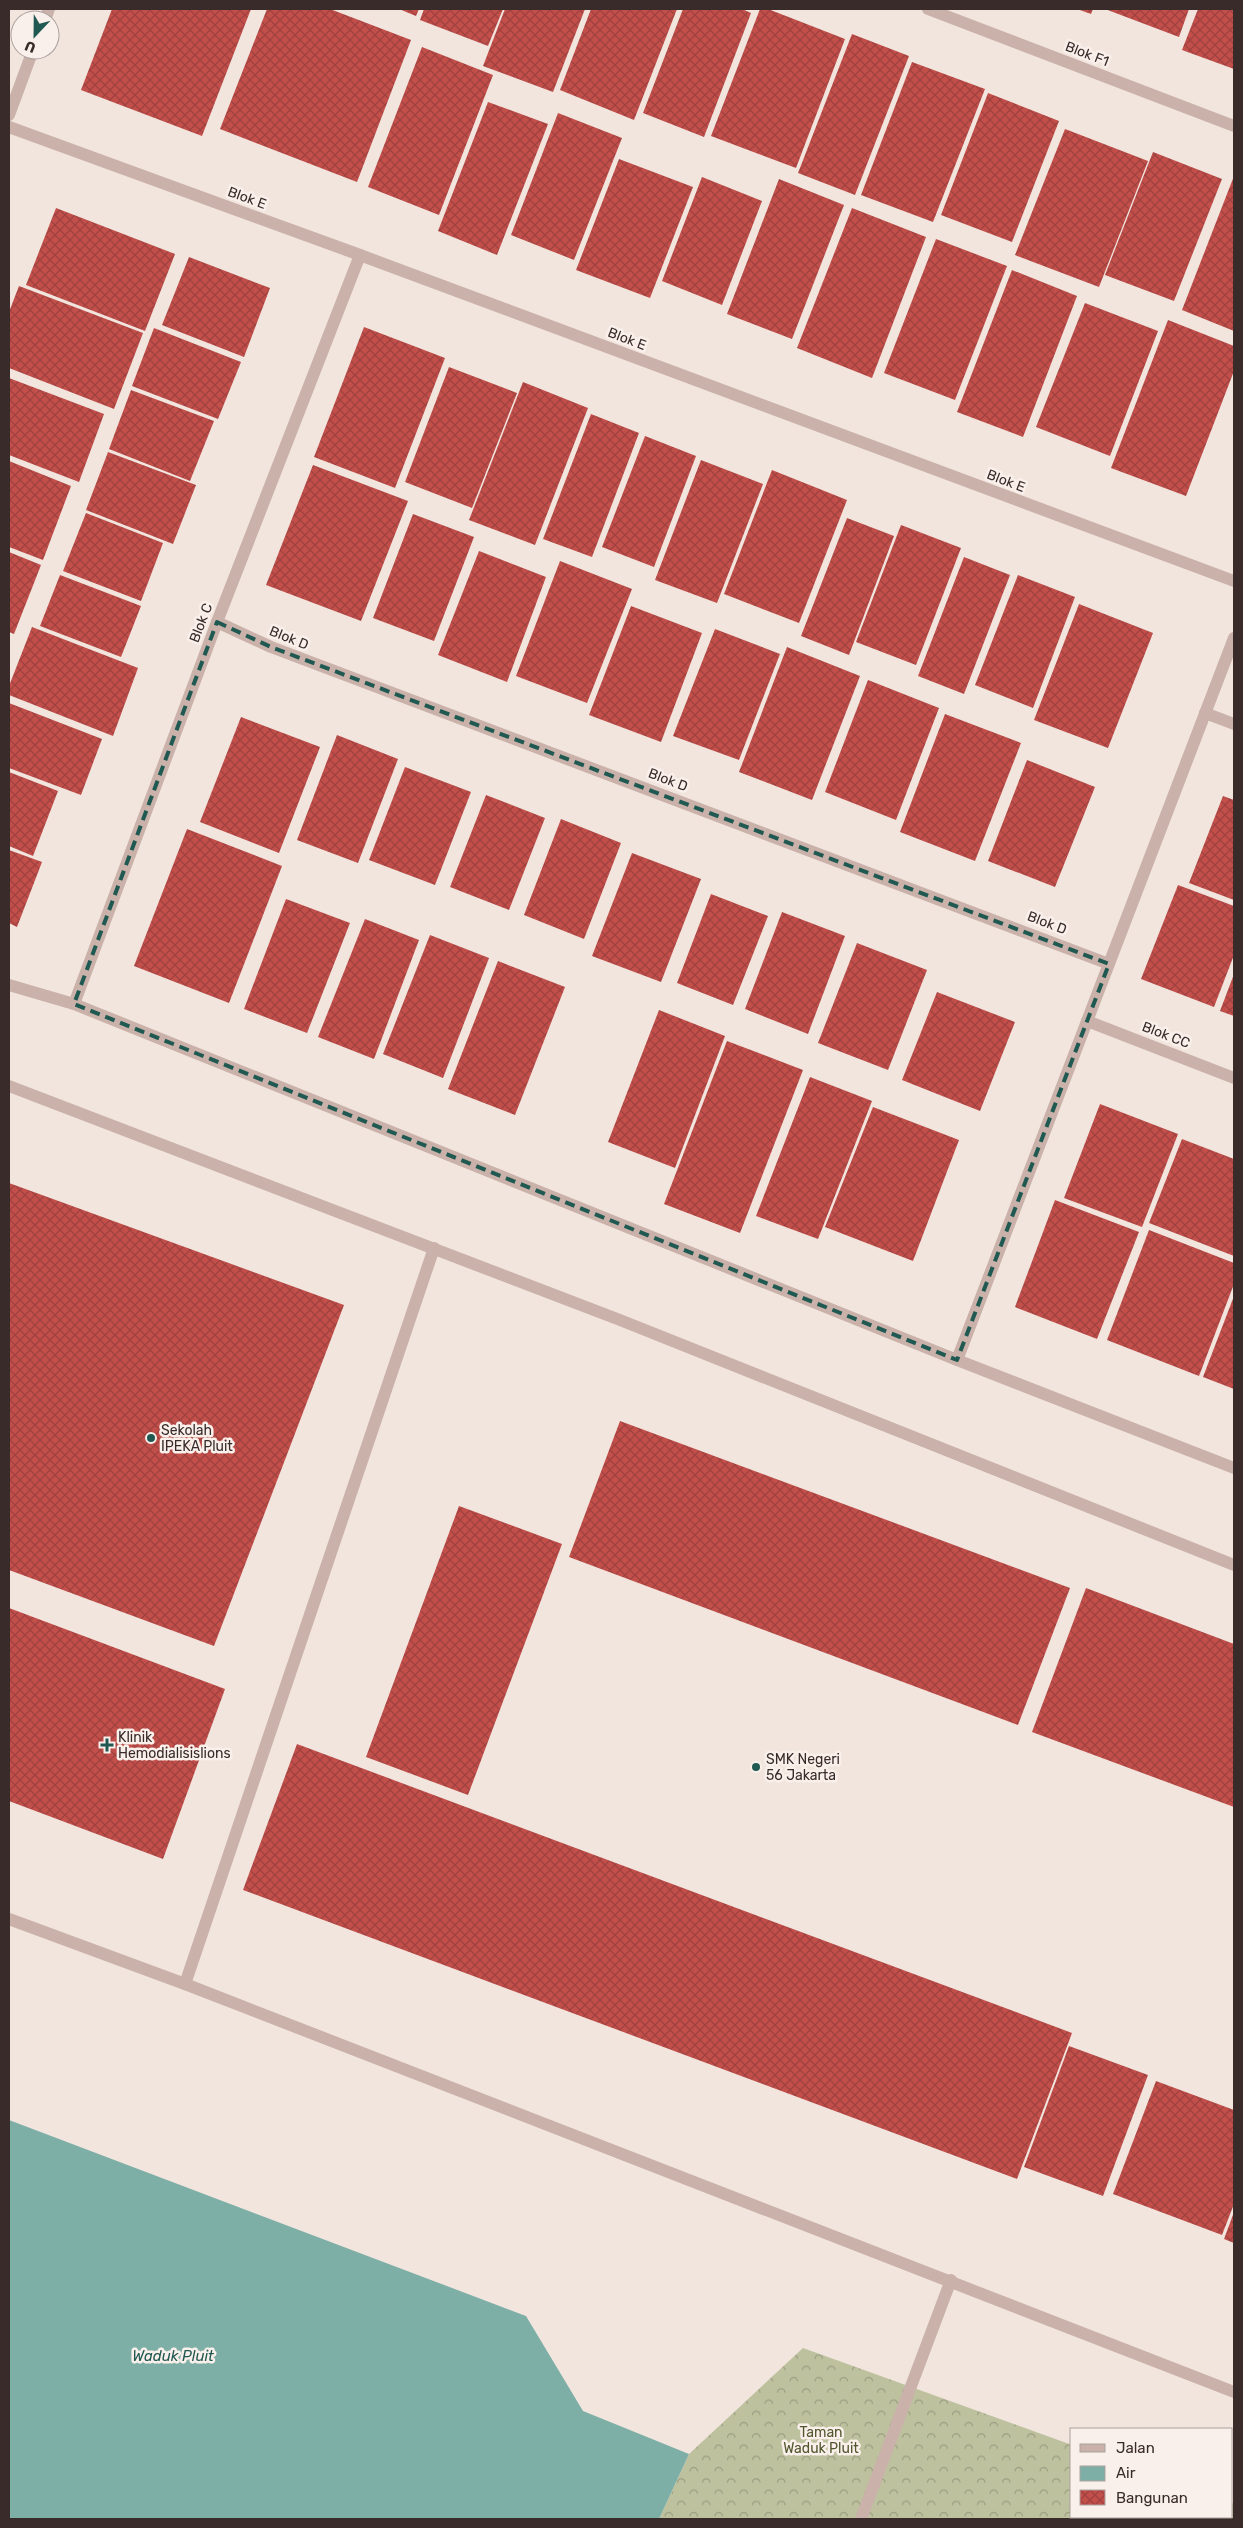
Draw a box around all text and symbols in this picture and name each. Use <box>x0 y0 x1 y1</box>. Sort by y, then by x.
north arrow <box>10 10 60 60</box>
text: U <box>22 37 38 56</box>
street label: Blok F1 <box>1063 38 1111 70</box>
street label: Blok E <box>225 183 269 213</box>
street label: Blok E <box>605 324 649 354</box>
street label: Blok E <box>984 466 1028 496</box>
street label: Blok C <box>186 601 216 645</box>
street label: Blok D <box>267 622 311 654</box>
street label: Blok D <box>646 765 690 795</box>
street label: Blok D <box>1025 908 1069 938</box>
street label: Blok CC <box>1140 1018 1192 1052</box>
place label: Sekolah IPEKA Pluit <box>161 1422 233 1455</box>
marker: Sekolah IPEKA Pluit <box>145 1432 157 1444</box>
place label: Klinik Hemodialisislions <box>118 1729 231 1762</box>
marker: Klinik Hemodialisislions <box>100 1738 114 1752</box>
place label: SMK Negeri 56 Jakarta <box>766 1751 840 1784</box>
marker: SMK Negeri 56 Jakarta <box>750 1761 762 1773</box>
water label: Waduk Pluit <box>132 2347 214 2365</box>
park label: Taman Waduk Pluit <box>783 2424 859 2457</box>
legend <box>1070 2428 1233 2518</box>
text: Jalan <box>1116 2439 1155 2457</box>
text: Air <box>1116 2464 1136 2482</box>
text: Bangunan <box>1116 2489 1188 2507</box>

